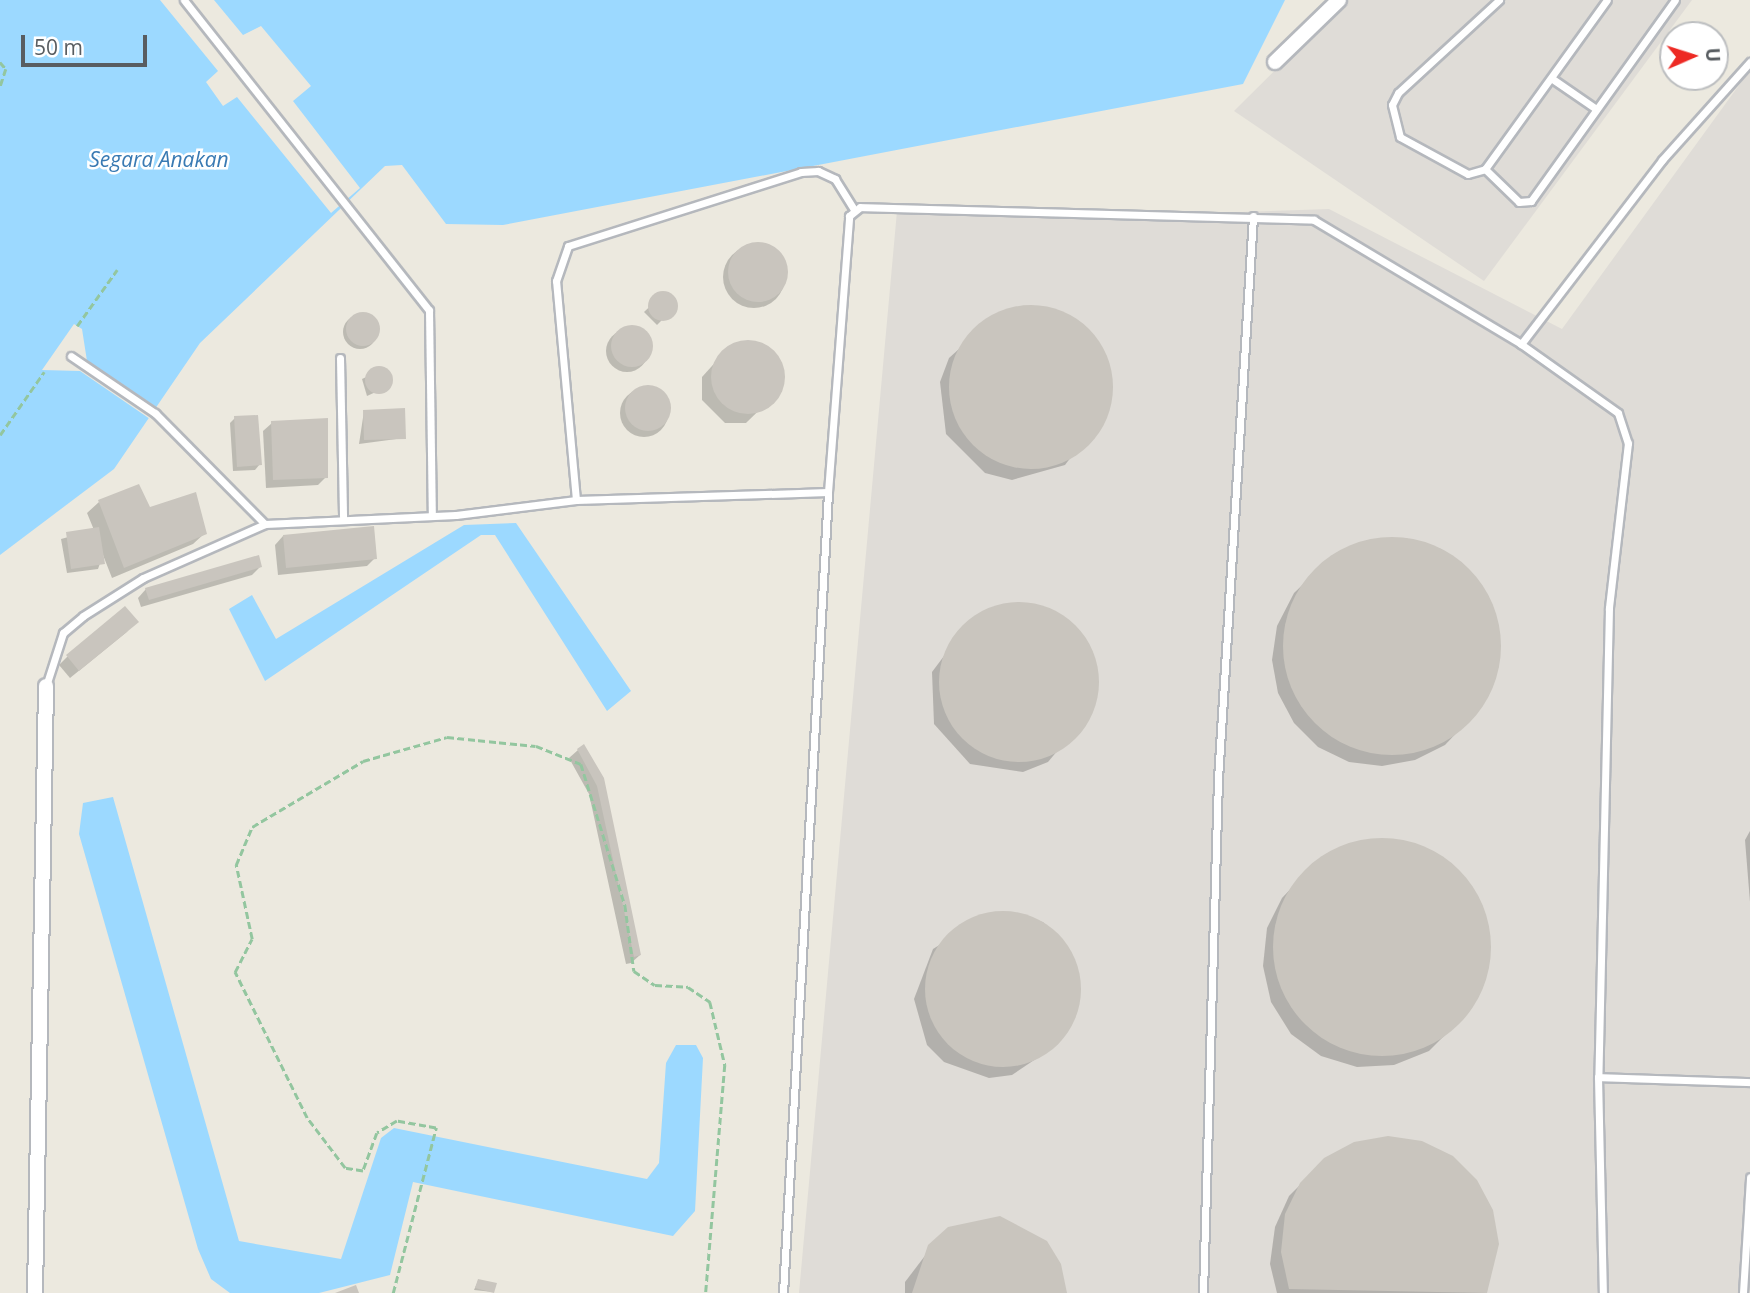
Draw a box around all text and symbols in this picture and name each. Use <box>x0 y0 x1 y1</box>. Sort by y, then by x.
scale bar <box>24 21 150 65</box>
north arrow <box>1659 21 1729 91</box>
text: 50 m <box>34 33 83 61</box>
text: U <box>1700 47 1726 63</box>
water label: Segara Anakan <box>89 146 229 172</box>

